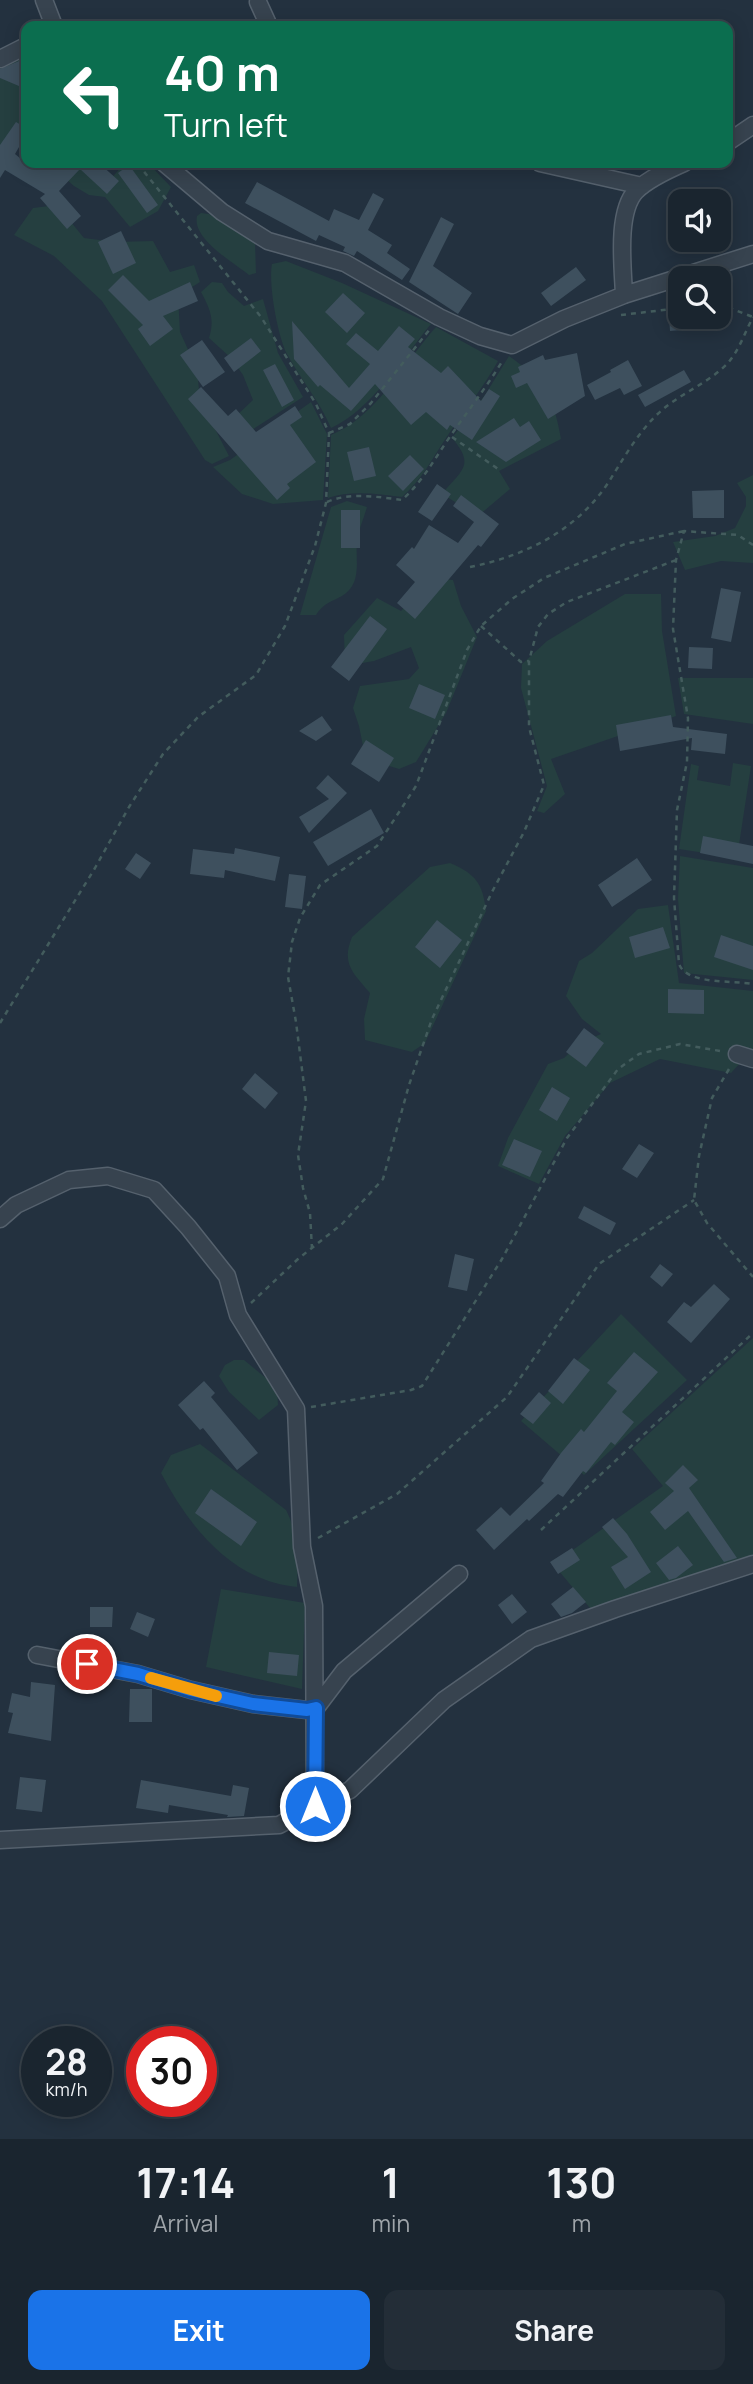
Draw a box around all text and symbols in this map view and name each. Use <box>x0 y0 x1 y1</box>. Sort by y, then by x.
text: 40 m <box>164 39 280 106</box>
icon: left <box>49 49 140 140</box>
text: Turn left <box>164 103 288 147</box>
map controls <box>668 189 731 329</box>
button: sound <box>668 189 731 252</box>
button: search <box>668 266 731 329</box>
pin <box>57 1634 117 1694</box>
icon: arrive <box>68 1645 106 1683</box>
position arrow <box>278 1769 352 1843</box>
speed limit sign: 30 <box>126 2026 217 2117</box>
text: 28 <box>45 2038 88 2086</box>
text: km/h <box>46 2077 87 2101</box>
text: 17:14 <box>136 2153 235 2211</box>
text: 1 <box>382 2153 400 2211</box>
text: 130 <box>546 2153 617 2211</box>
text: Arrival <box>153 2207 219 2239</box>
text: min <box>372 2207 410 2239</box>
text: m <box>572 2207 591 2239</box>
button: Exit <box>28 2290 370 2370</box>
button: Share <box>384 2290 725 2370</box>

